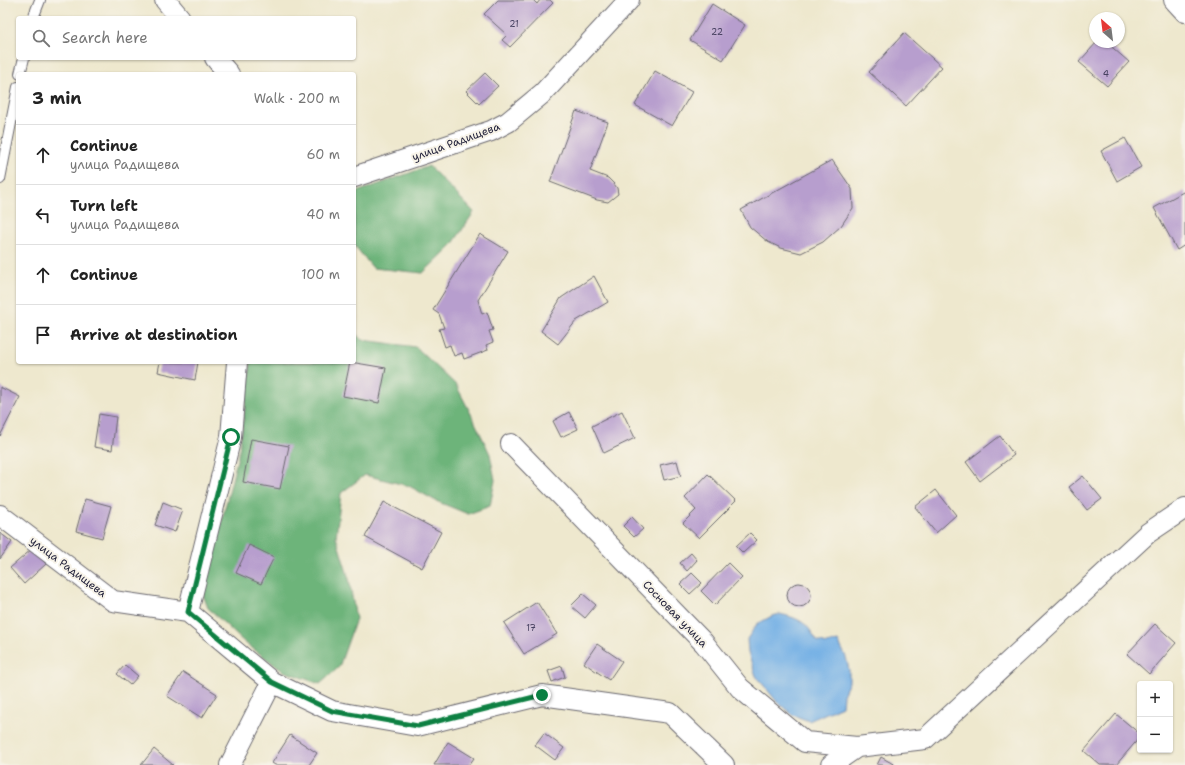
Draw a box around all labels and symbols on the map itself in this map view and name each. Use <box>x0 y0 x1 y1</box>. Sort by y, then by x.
north arrow <box>1089 12 1125 48</box>
house number: 21 <box>509 18 519 30</box>
house number: 22 <box>711 26 723 38</box>
house number: 4 <box>1103 68 1109 80</box>
street label: улица Радищева <box>410 119 502 165</box>
route start <box>222 428 240 446</box>
street label: улица Радищева <box>27 533 110 601</box>
street label: Сосновая улица <box>639 577 711 651</box>
house number: 17 <box>526 622 536 634</box>
route end <box>533 686 551 704</box>

